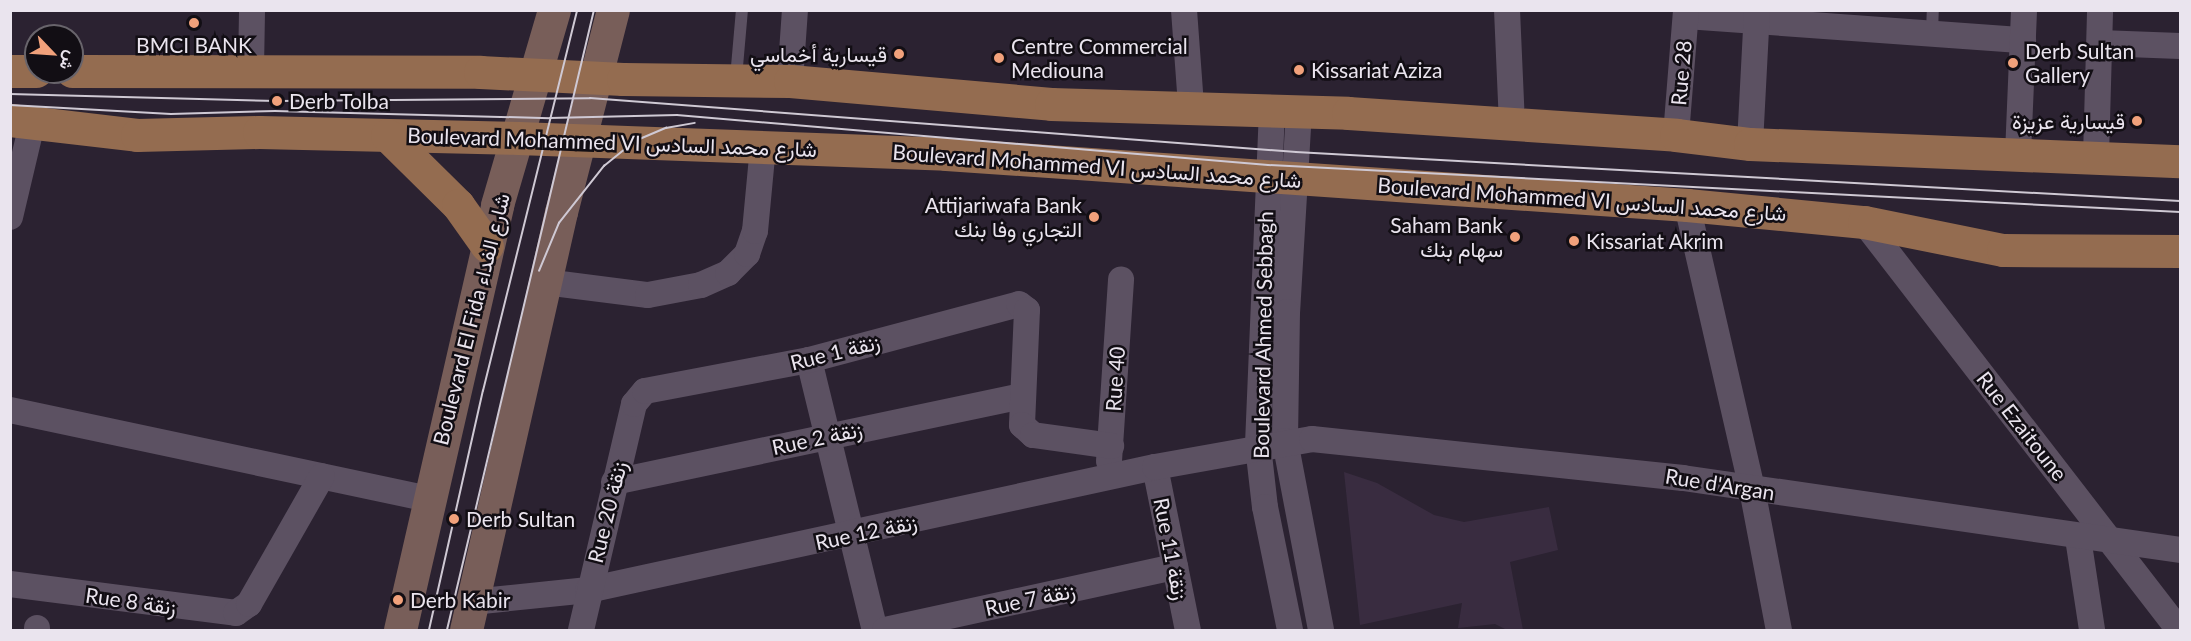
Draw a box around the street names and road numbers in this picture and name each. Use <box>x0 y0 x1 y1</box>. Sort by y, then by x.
street label: Rue 28 <box>1666 39 1696 107</box>
street label: Boulevard Mohammed VI شارع محمد السادس <box>406 122 818 162</box>
street label: Boulevard Mohammed VI شارع محمد السادس <box>891 139 1303 193</box>
street label: Boulevard Mohammed VI شارع محمد السادس <box>1376 172 1788 226</box>
street label: Boulevard El Fida شارع الفداء <box>427 190 515 448</box>
street label: Boulevard Ahmed Sebbagh <box>1248 210 1278 460</box>
street label: Rue 1 زنقة <box>788 329 882 375</box>
street label: Rue 40 <box>1100 346 1130 412</box>
street label: Rue Ezaitoune <box>1971 366 2073 486</box>
street label: Rue 2 زنقة <box>770 416 864 460</box>
street label: Rue 20 زنقة <box>582 459 632 565</box>
street label: Rue d'Argan <box>1664 463 1776 505</box>
street label: Rue 11 زنقة <box>1149 496 1193 602</box>
street label: Rue 12 زنقة <box>813 509 919 555</box>
street label: Rue 7 زنقة <box>983 577 1077 621</box>
street label: Rue 8 زنقة <box>84 582 178 620</box>

